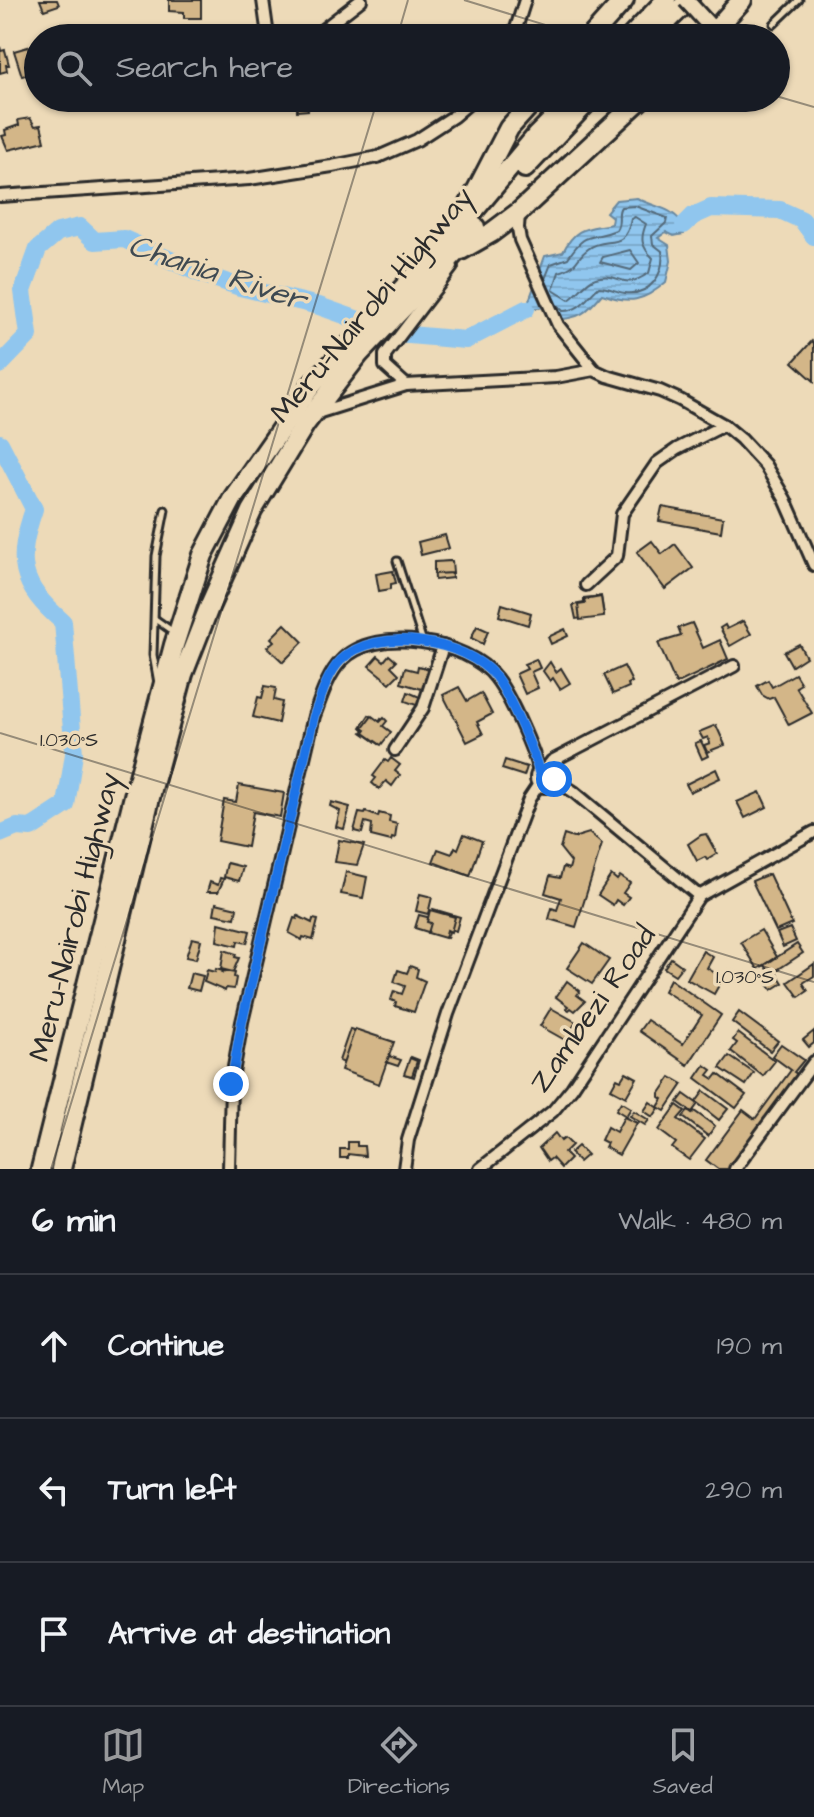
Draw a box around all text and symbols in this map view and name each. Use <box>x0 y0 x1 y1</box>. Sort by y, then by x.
search box <box>24 24 790 112</box>
icon: search <box>52 46 96 90</box>
text: Search here <box>116 47 293 89</box>
street label: Meru-Nairobi Highway <box>261 178 484 433</box>
water label: Chania River <box>123 223 315 324</box>
text: 1.030°S <box>40 726 98 754</box>
route start <box>536 761 572 797</box>
street label: Meru-Nairobi Highway <box>19 768 132 1066</box>
street label: Zambezi Road <box>520 917 666 1101</box>
text: 1.030°S <box>716 963 774 991</box>
route end <box>213 1066 249 1102</box>
text: 6 min <box>32 1197 116 1245</box>
text: Walk · 480 m <box>618 1203 782 1239</box>
icon: ahead <box>32 1324 76 1368</box>
text: Continue <box>108 1325 224 1367</box>
text: 190 m <box>717 1328 782 1364</box>
icon: left <box>32 1468 76 1512</box>
text: Turn left <box>108 1469 236 1511</box>
text: 290 m <box>705 1472 782 1508</box>
icon: arrive <box>32 1612 76 1656</box>
text: Arrive at destination <box>108 1613 390 1655</box>
tab: Map <box>101 1723 145 1802</box>
tab: Directions <box>348 1723 450 1802</box>
tab: Saved <box>653 1723 713 1802</box>

